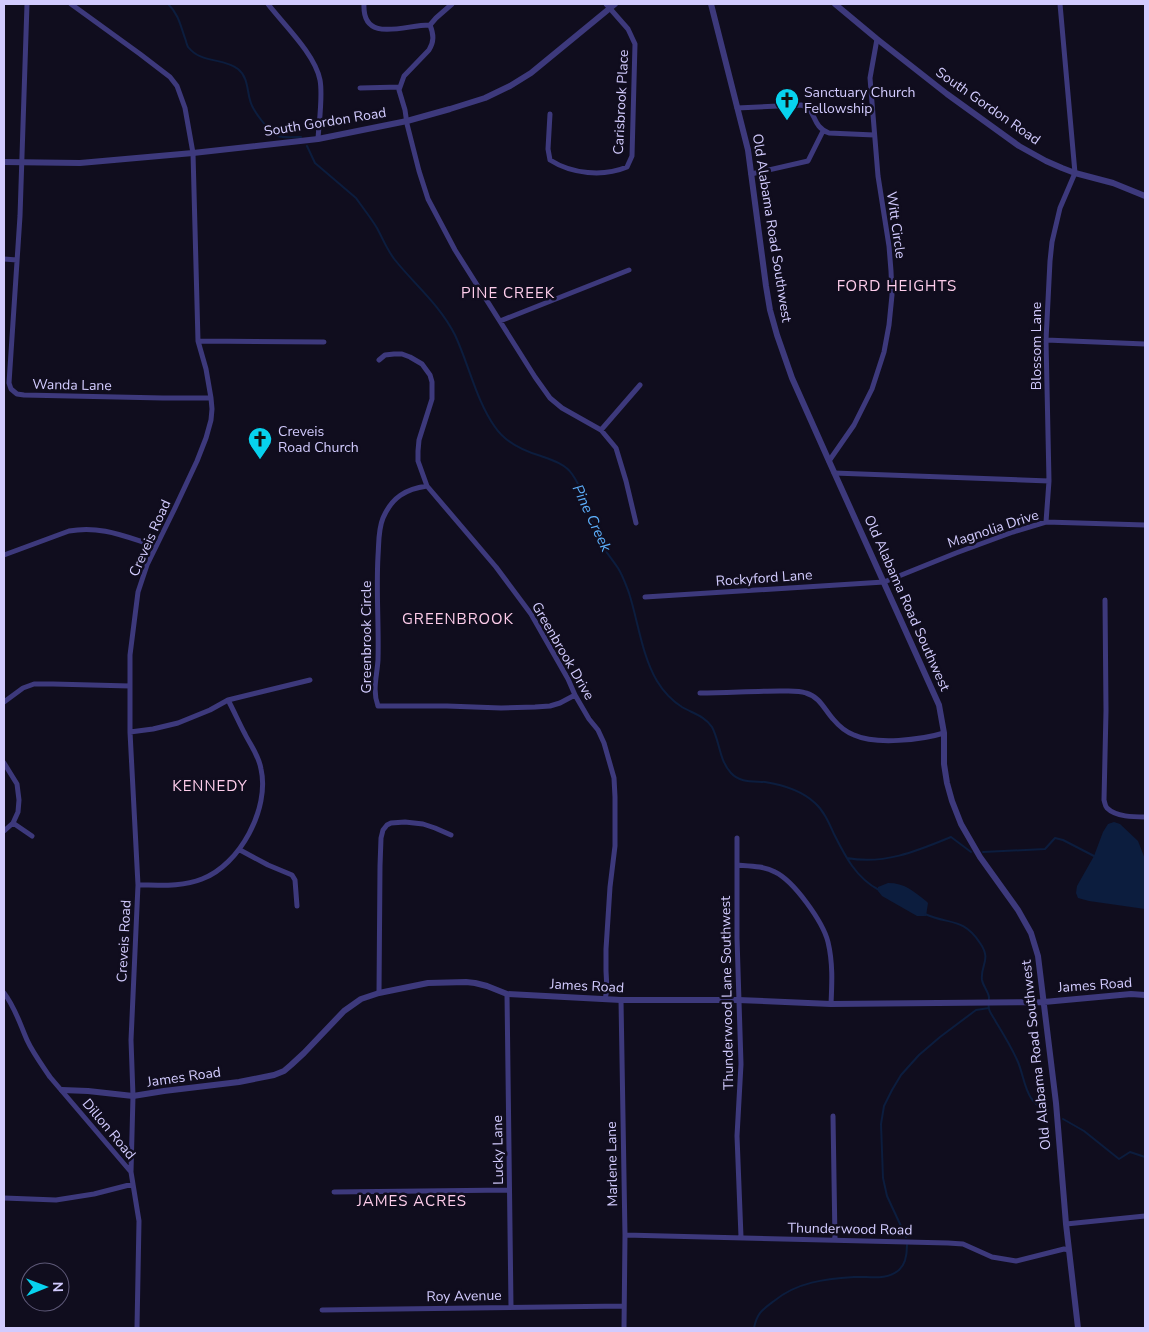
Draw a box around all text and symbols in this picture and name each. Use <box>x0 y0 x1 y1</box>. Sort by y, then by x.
street label: Carisbrook Place <box>609 49 633 155</box>
street label: South Gordon Road <box>932 63 1044 149</box>
place label: Sanctuary Church Fellowship <box>804 83 915 118</box>
church icon: Sanctuary Church Fellowship <box>774 87 800 121</box>
street label: South Gordon Road <box>262 103 388 141</box>
street label: Old Alabama Road Southwest <box>748 132 796 324</box>
street label: Witt Circle <box>882 190 910 260</box>
district label: FORD HEIGHTS <box>837 276 957 296</box>
district label: PINE CREEK <box>461 283 555 303</box>
street label: Blossom Lane <box>1027 302 1046 390</box>
street label: Wanda Lane <box>32 375 112 395</box>
place label: Creveis Road Church <box>278 422 359 457</box>
church icon: Creveis Road Church <box>247 426 273 460</box>
water label: Pine Creek <box>568 481 617 555</box>
street label: Creveis Road <box>125 496 175 580</box>
street label: Magnolia Drive <box>945 505 1041 553</box>
street label: Old Alabama Road Southwest <box>860 512 955 694</box>
street label: Rockyford Lane <box>715 565 813 591</box>
street label: Greenbrook Circle <box>357 581 376 693</box>
street label: Greenbrook Drive <box>527 598 599 704</box>
district label: GREENBROOK <box>402 609 514 629</box>
district label: KENNEDY <box>172 776 248 796</box>
street label: Thunderwood Lane Southwest <box>716 896 738 1090</box>
street label: Creveis Road <box>112 899 136 983</box>
street label: Old Alabama Road Southwest <box>1017 959 1055 1151</box>
street label: James Road <box>1056 973 1133 997</box>
street label: James Road <box>548 975 625 997</box>
street label: James Road <box>145 1062 222 1092</box>
street label: Dillon Road <box>78 1095 140 1163</box>
street label: Lucky Lane <box>488 1115 508 1185</box>
street label: Marlene Lane <box>602 1121 622 1207</box>
district label: JAMES ACRES <box>356 1191 467 1211</box>
street label: Thunderwood Road <box>787 1218 913 1240</box>
north arrow <box>20 1262 70 1312</box>
text: N <box>48 1281 67 1292</box>
street label: Roy Avenue <box>426 1286 502 1306</box>

